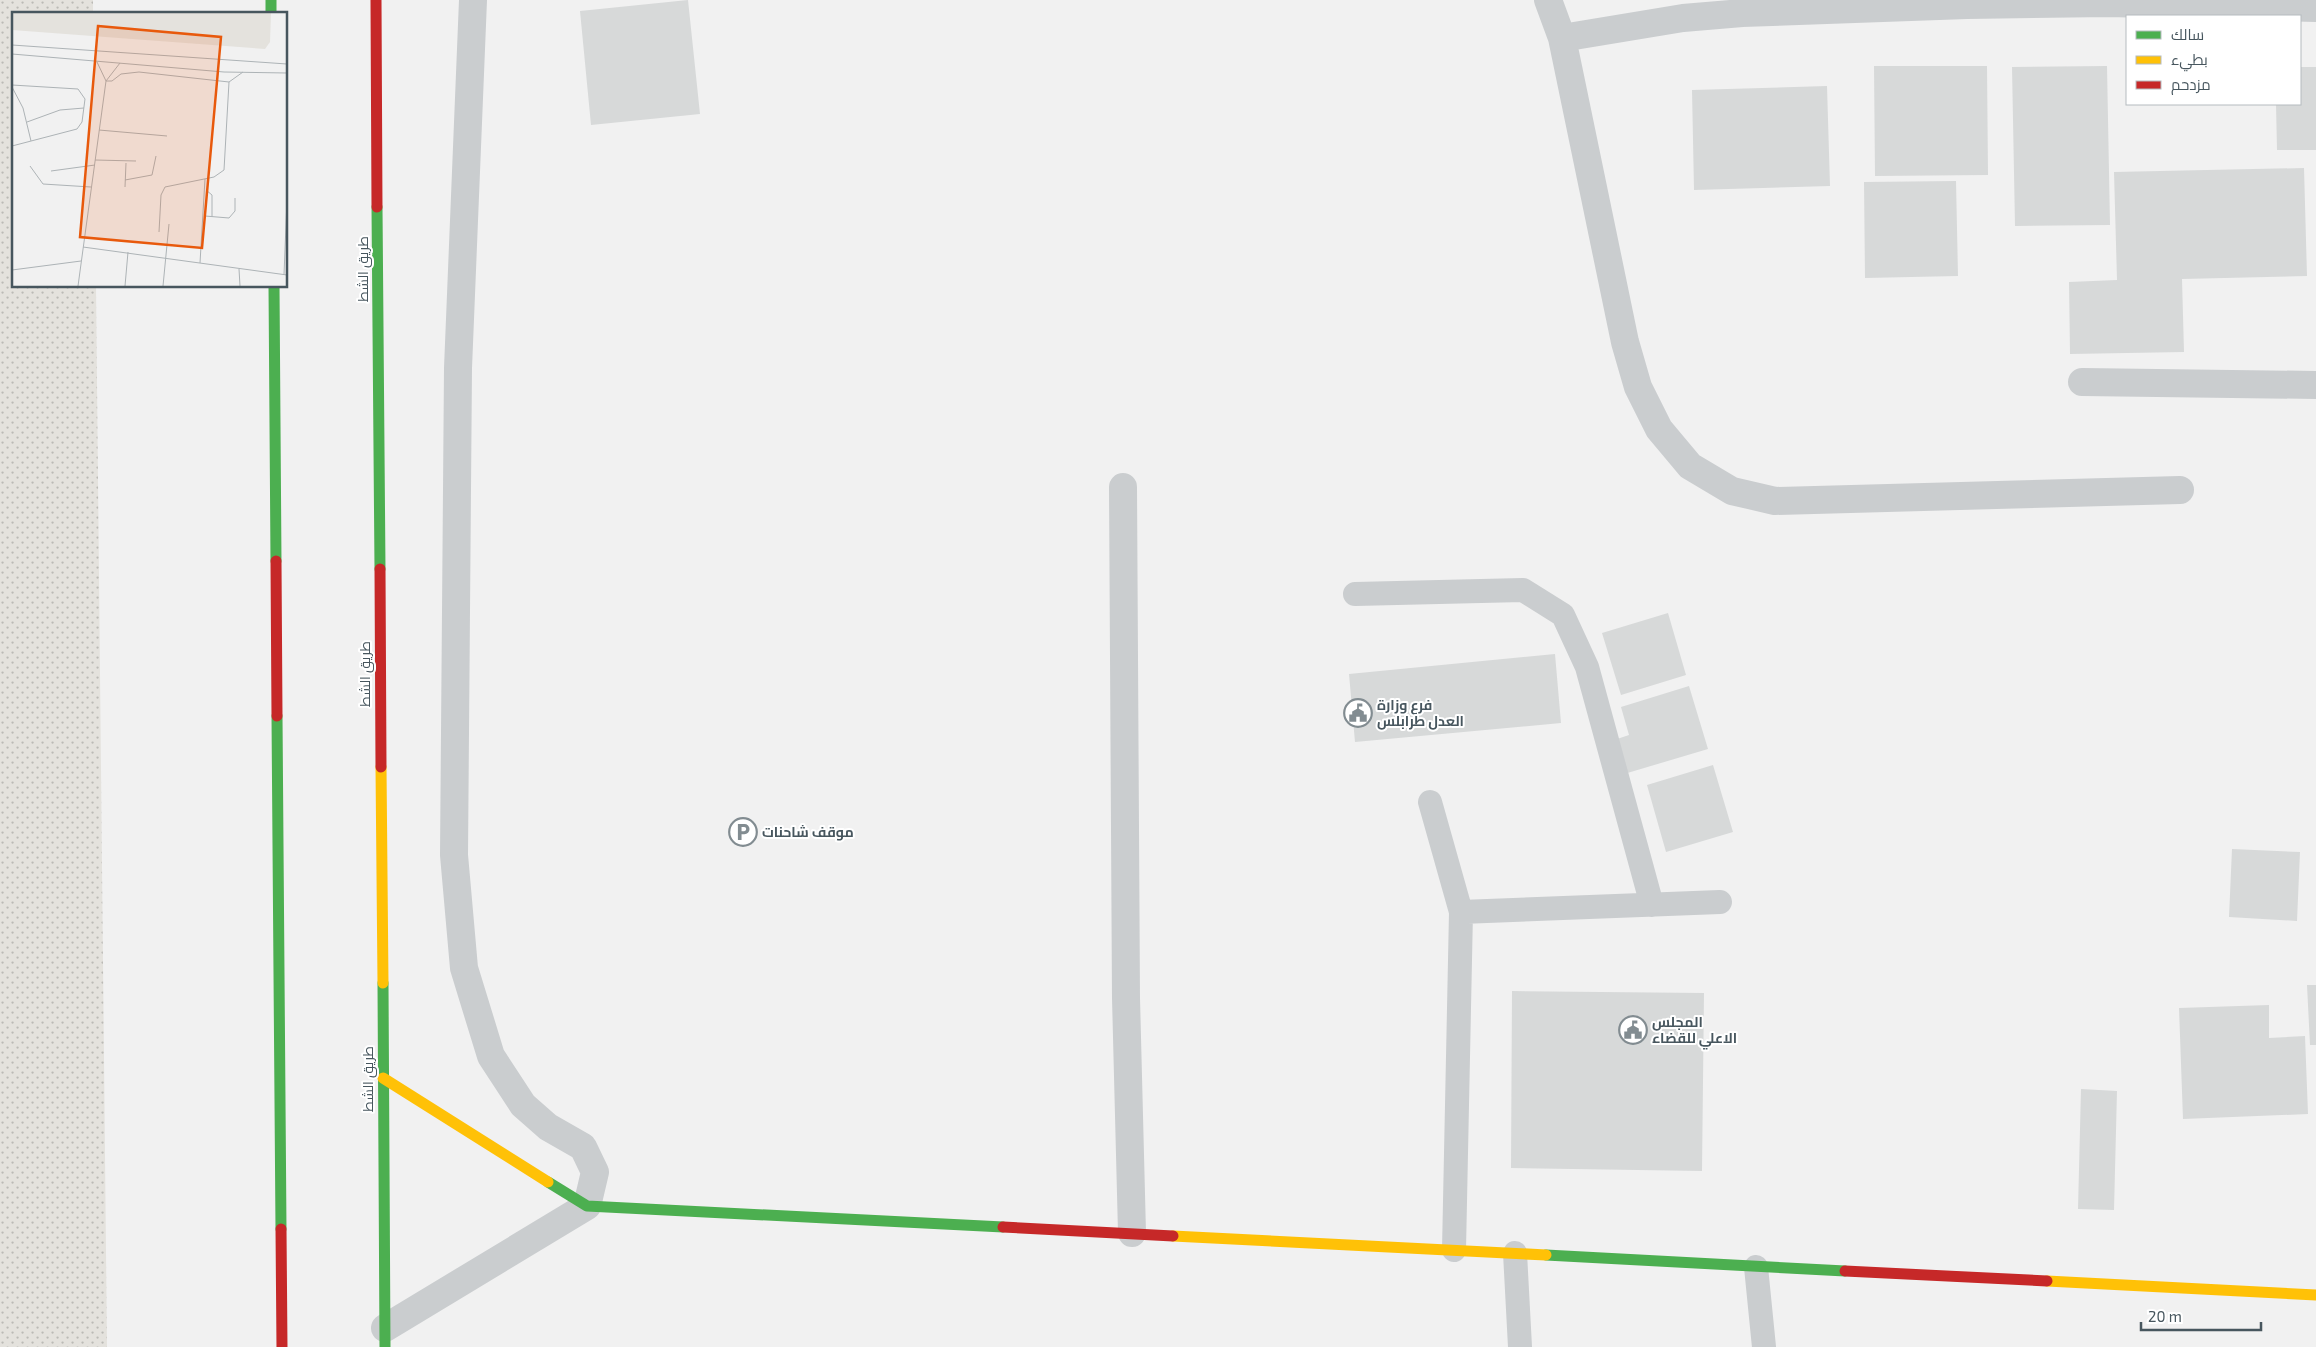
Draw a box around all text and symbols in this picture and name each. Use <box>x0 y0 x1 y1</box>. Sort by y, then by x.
inset map <box>12 12 288 288</box>
legend <box>2126 15 2301 105</box>
text: سالك <box>2171 25 2204 43</box>
text: بطيء <box>2171 50 2208 72</box>
text: مزدحم <box>2171 75 2211 95</box>
street label: طريق الشط <box>354 236 372 302</box>
street label: طريق الشط <box>356 641 374 707</box>
place label: فرع وزارة العدل طرابلس <box>1377 696 1464 730</box>
public building icon: فرع وزارة العدل طرابلس <box>1343 698 1373 728</box>
parking icon: موقف شاحنات <box>728 817 758 847</box>
place label: موقف شاحنات <box>762 823 854 841</box>
place label: المجلس الاعلي للقضاء <box>1652 1013 1737 1050</box>
public building icon: المجلس الاعلي للقضاء <box>1618 1015 1648 1045</box>
street label: طريق الشط <box>359 1046 377 1112</box>
scale bar <box>2141 1300 2261 1332</box>
text: 20 m <box>2148 1307 2182 1325</box>

